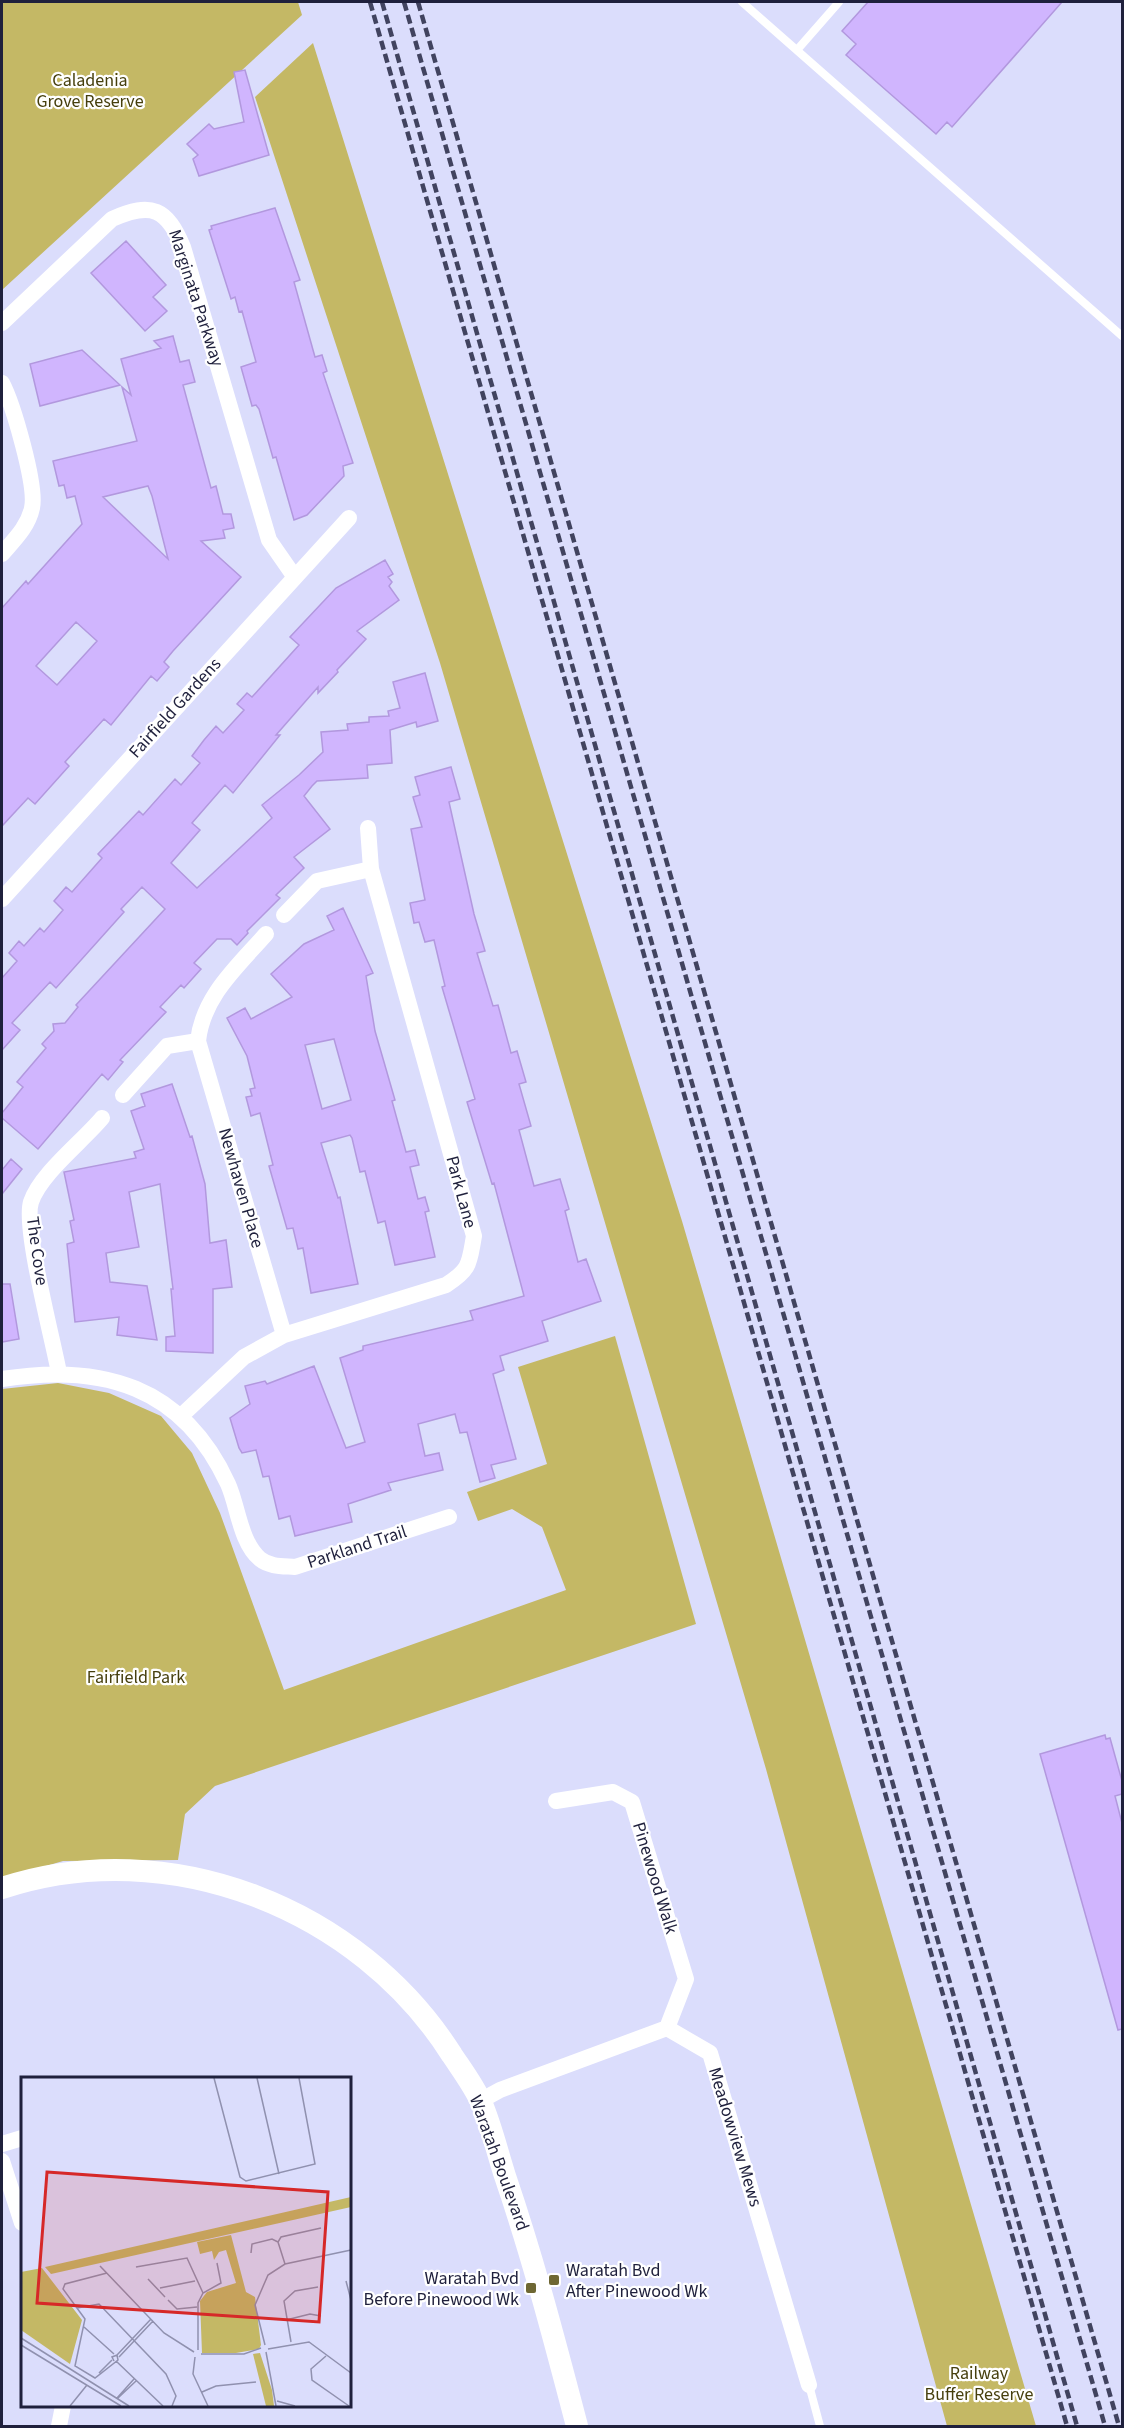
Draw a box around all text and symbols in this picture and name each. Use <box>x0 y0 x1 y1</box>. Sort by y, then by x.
park label: Caladenia Grove Reserve <box>36 68 144 114</box>
street label: Marginata Parkway <box>162 226 230 370</box>
street label: Fairfield Gardens <box>123 652 227 764</box>
street label: Newhaven Place <box>212 1125 270 1251</box>
street label: Park Lane <box>439 1153 483 1231</box>
street label: The Cove <box>20 1215 54 1287</box>
street label: Parkland Trail <box>304 1519 410 1575</box>
park label: Fairfield Park <box>87 1665 185 1690</box>
street label: Pinewood Walk <box>626 1819 684 1937</box>
street label: Meadowview Mews <box>702 2064 768 2210</box>
inset map <box>21 2077 351 2407</box>
street label: Waratah Boulevard <box>463 2092 535 2234</box>
place label: Waratah Bvd After Pinewood Wk <box>566 2258 707 2304</box>
place label: Waratah Bvd Before Pinewood Wk <box>364 2266 519 2312</box>
marker: Waratah Bvd After Pinewood Wk <box>547 2273 561 2287</box>
marker: Waratah Bvd Before Pinewood Wk <box>524 2281 538 2295</box>
park label: Railway Buffer Reserve <box>925 2361 1033 2407</box>

